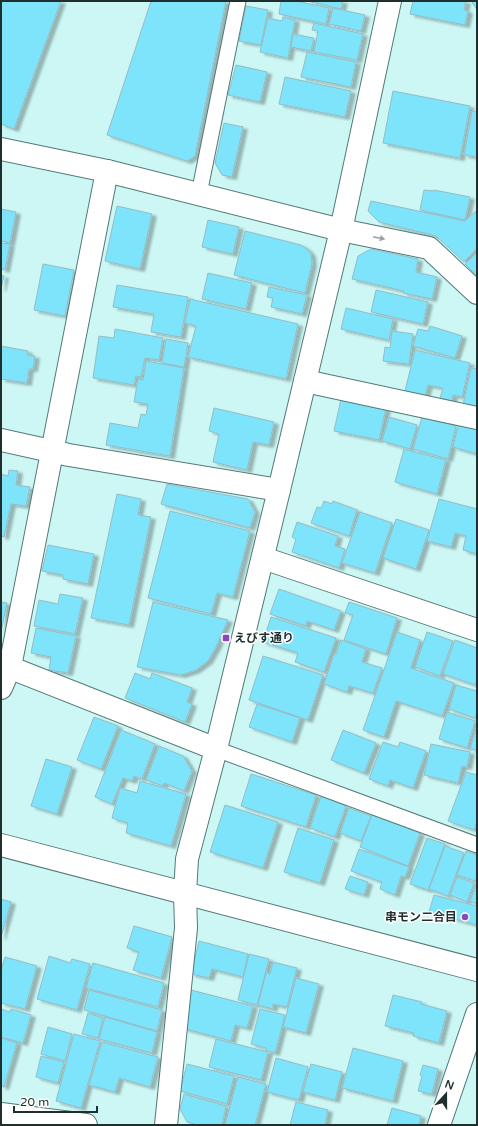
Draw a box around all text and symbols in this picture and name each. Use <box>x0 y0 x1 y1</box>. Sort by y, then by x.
one-way arrow <box>373 236 385 242</box>
place label: えびす通り <box>234 631 294 645</box>
marker: えびす通り <box>221 633 231 643</box>
place label: 串モン二合目 <box>385 910 457 924</box>
marker: 串モン二合目 <box>460 912 470 922</box>
north arrow <box>426 1074 466 1114</box>
text: N <box>443 1077 456 1093</box>
scale bar <box>14 1088 97 1114</box>
text: 20 m <box>20 1095 49 1109</box>

